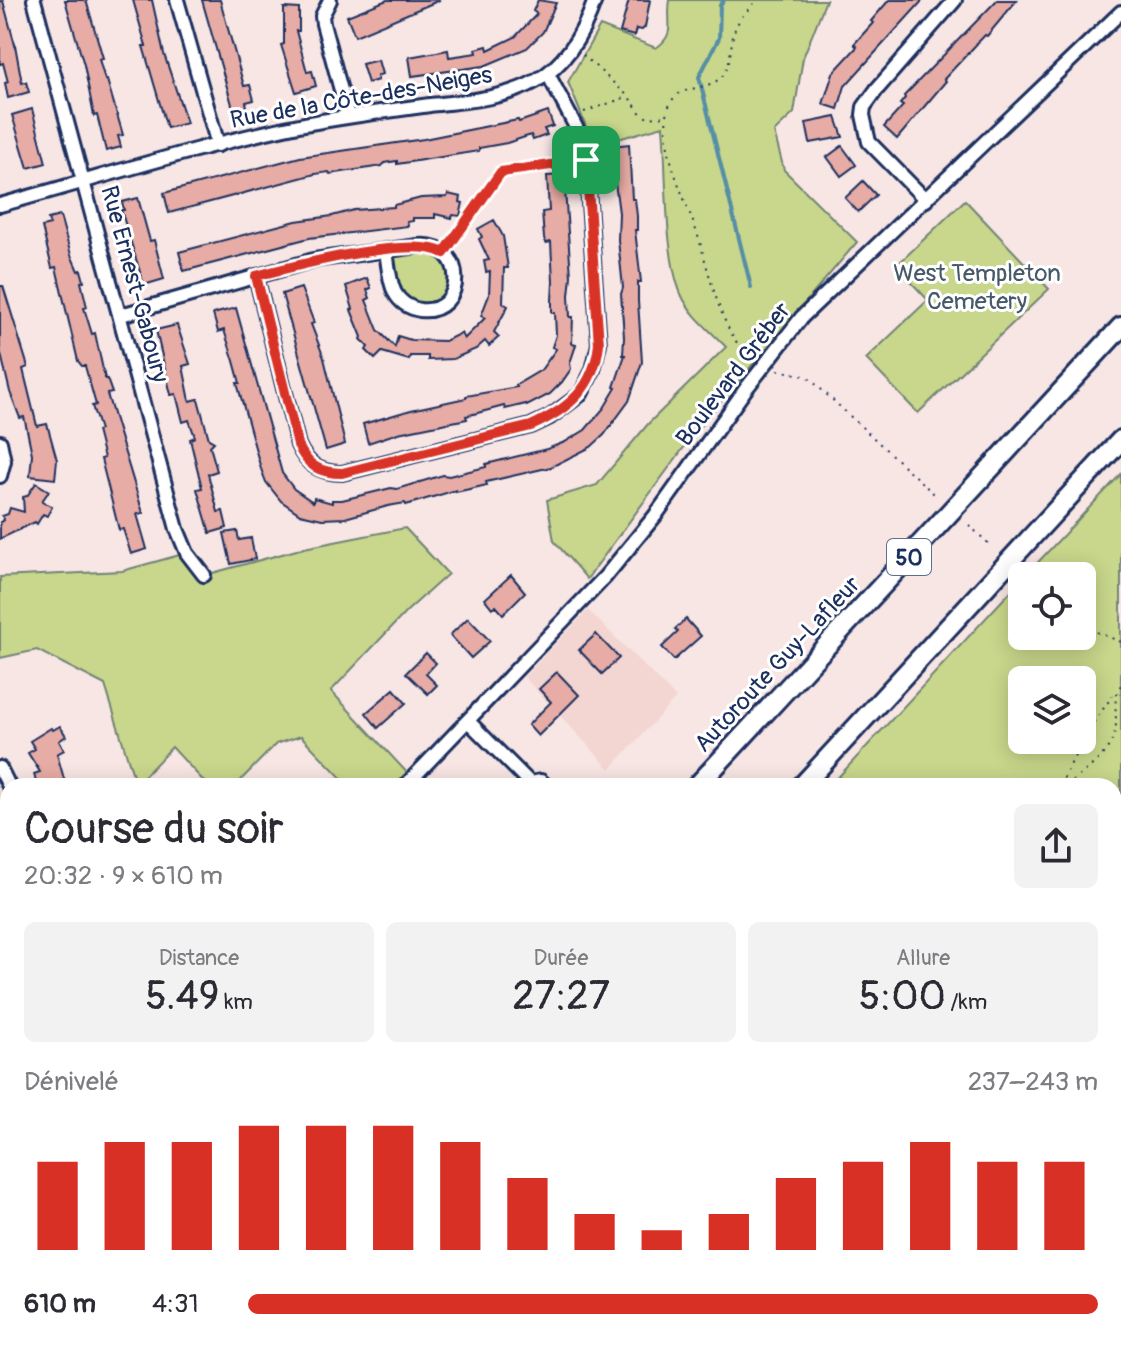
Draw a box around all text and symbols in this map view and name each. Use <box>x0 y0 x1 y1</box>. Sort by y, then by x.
street label: Rue de la Côte-des-Neiges <box>228 60 495 135</box>
pin <box>552 126 620 194</box>
icon: arrive <box>564 138 608 182</box>
street label: Rue Ernest-Gaboury <box>94 182 175 386</box>
park label: West Templeton Cemetery <box>893 259 1061 316</box>
street label: Boulevard Gréber <box>670 296 797 452</box>
road number: 50 <box>887 539 931 575</box>
map controls <box>1008 562 1096 754</box>
button: locate <box>1008 562 1096 650</box>
street label: Autoroute Guy-Lafleur <box>688 570 867 758</box>
button: layers <box>1008 666 1096 754</box>
text: Course du soir <box>24 802 284 857</box>
button: share <box>1014 804 1098 888</box>
text: 20:32 · 9 × 610 m <box>24 860 223 892</box>
text: Distance <box>159 944 239 972</box>
text: Durée <box>534 944 588 972</box>
text: Allure <box>896 944 950 972</box>
text: 5.49 <box>145 972 219 1021</box>
text: 27:27 <box>512 972 610 1021</box>
text: 5:00 <box>859 972 946 1021</box>
text: km <box>219 988 253 1016</box>
text: /km <box>946 988 987 1016</box>
text: Dénivelé <box>24 1066 119 1098</box>
text: 237–243 m <box>968 1066 1098 1098</box>
text: 610 m <box>24 1288 96 1320</box>
text: 4:31 <box>152 1288 199 1320</box>

